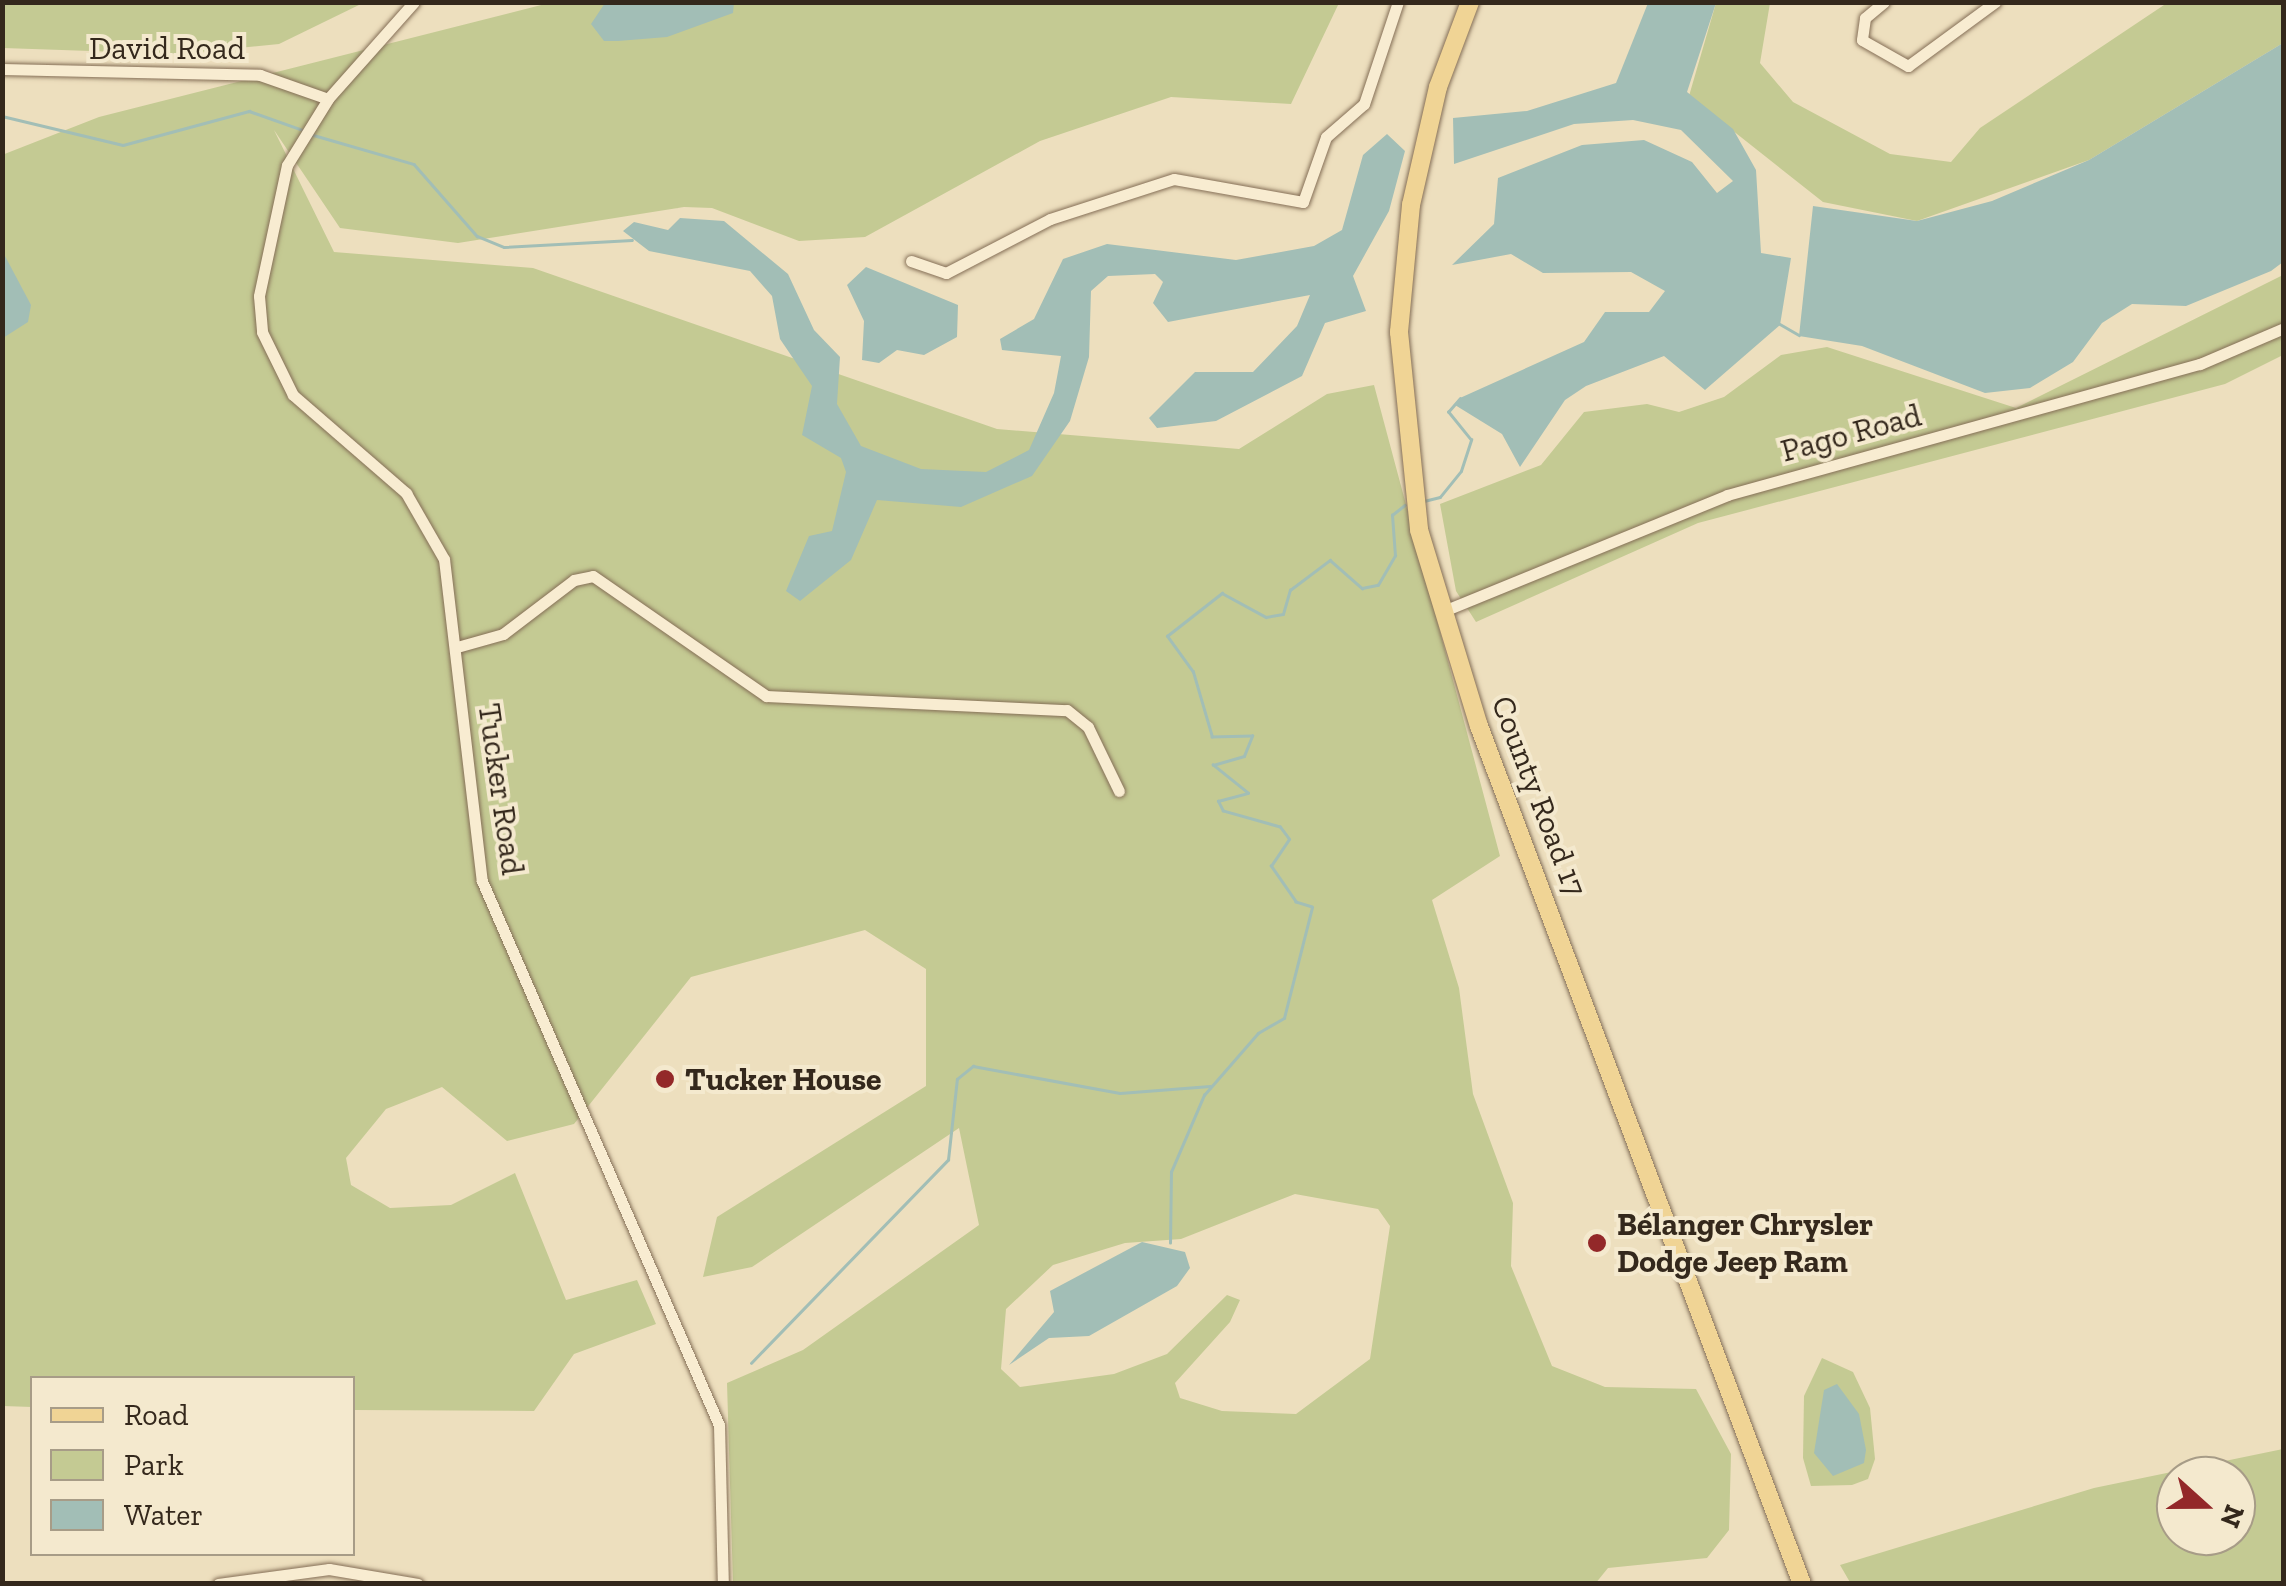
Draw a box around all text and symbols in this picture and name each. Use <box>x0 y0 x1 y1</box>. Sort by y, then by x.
street label: David Road <box>89 29 245 67</box>
street label: Pago Road <box>1777 396 1925 470</box>
street label: County Road 17 <box>1483 690 1595 902</box>
street label: Tucker Road <box>470 701 532 877</box>
place label: Tucker House <box>685 1060 882 1098</box>
marker: Tucker House <box>654 1068 676 1090</box>
place label: Bélanger Chrysler Dodge Jeep Ram <box>1617 1206 1874 1281</box>
marker: Bélanger Chrysler Dodge Jeep Ram <box>1586 1232 1608 1254</box>
legend <box>30 1376 355 1556</box>
text: Road <box>124 1397 189 1433</box>
text: Park <box>124 1447 184 1483</box>
north arrow <box>2156 1456 2256 1556</box>
text: Water <box>124 1497 203 1533</box>
text: N <box>2213 1500 2252 1532</box>

